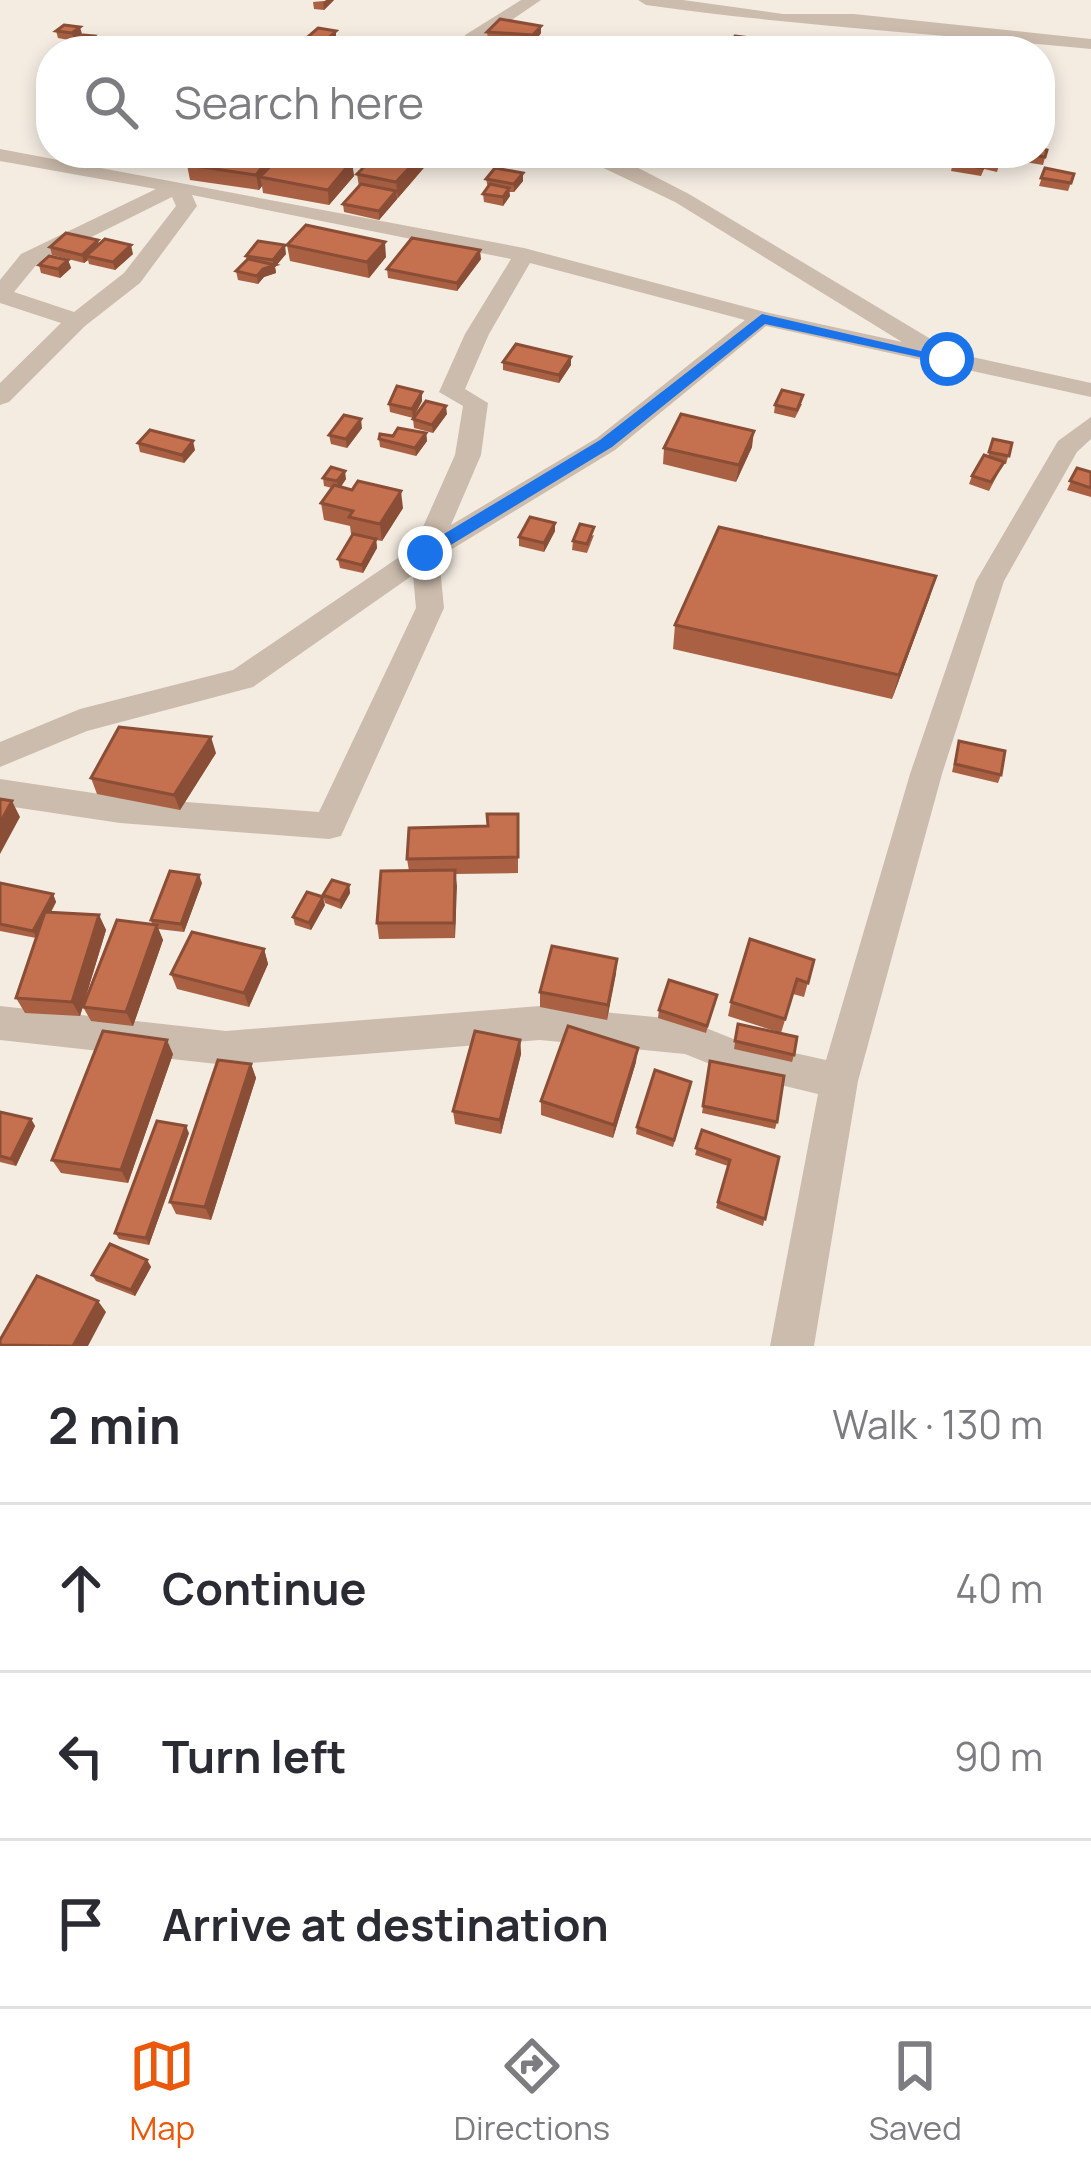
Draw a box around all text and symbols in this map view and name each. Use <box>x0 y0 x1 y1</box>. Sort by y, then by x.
search box <box>36 36 1055 168</box>
icon: search <box>78 69 144 135</box>
text: Search here <box>174 71 424 133</box>
route start <box>920 332 974 386</box>
route end <box>398 526 452 580</box>
text: 2 min <box>48 1390 181 1459</box>
text: Walk · 130 m <box>832 1397 1043 1451</box>
icon: ahead <box>48 1555 114 1621</box>
text: Continue <box>162 1557 367 1619</box>
text: 40 m <box>955 1561 1043 1615</box>
icon: left <box>48 1723 114 1789</box>
text: Turn left <box>162 1725 347 1787</box>
text: 90 m <box>954 1729 1043 1783</box>
icon: arrive <box>48 1891 114 1957</box>
text: Arrive at destination <box>162 1893 609 1955</box>
tab: Map <box>129 2033 195 2150</box>
tab: Directions <box>454 2033 610 2150</box>
tab: Saved <box>869 2033 962 2150</box>

